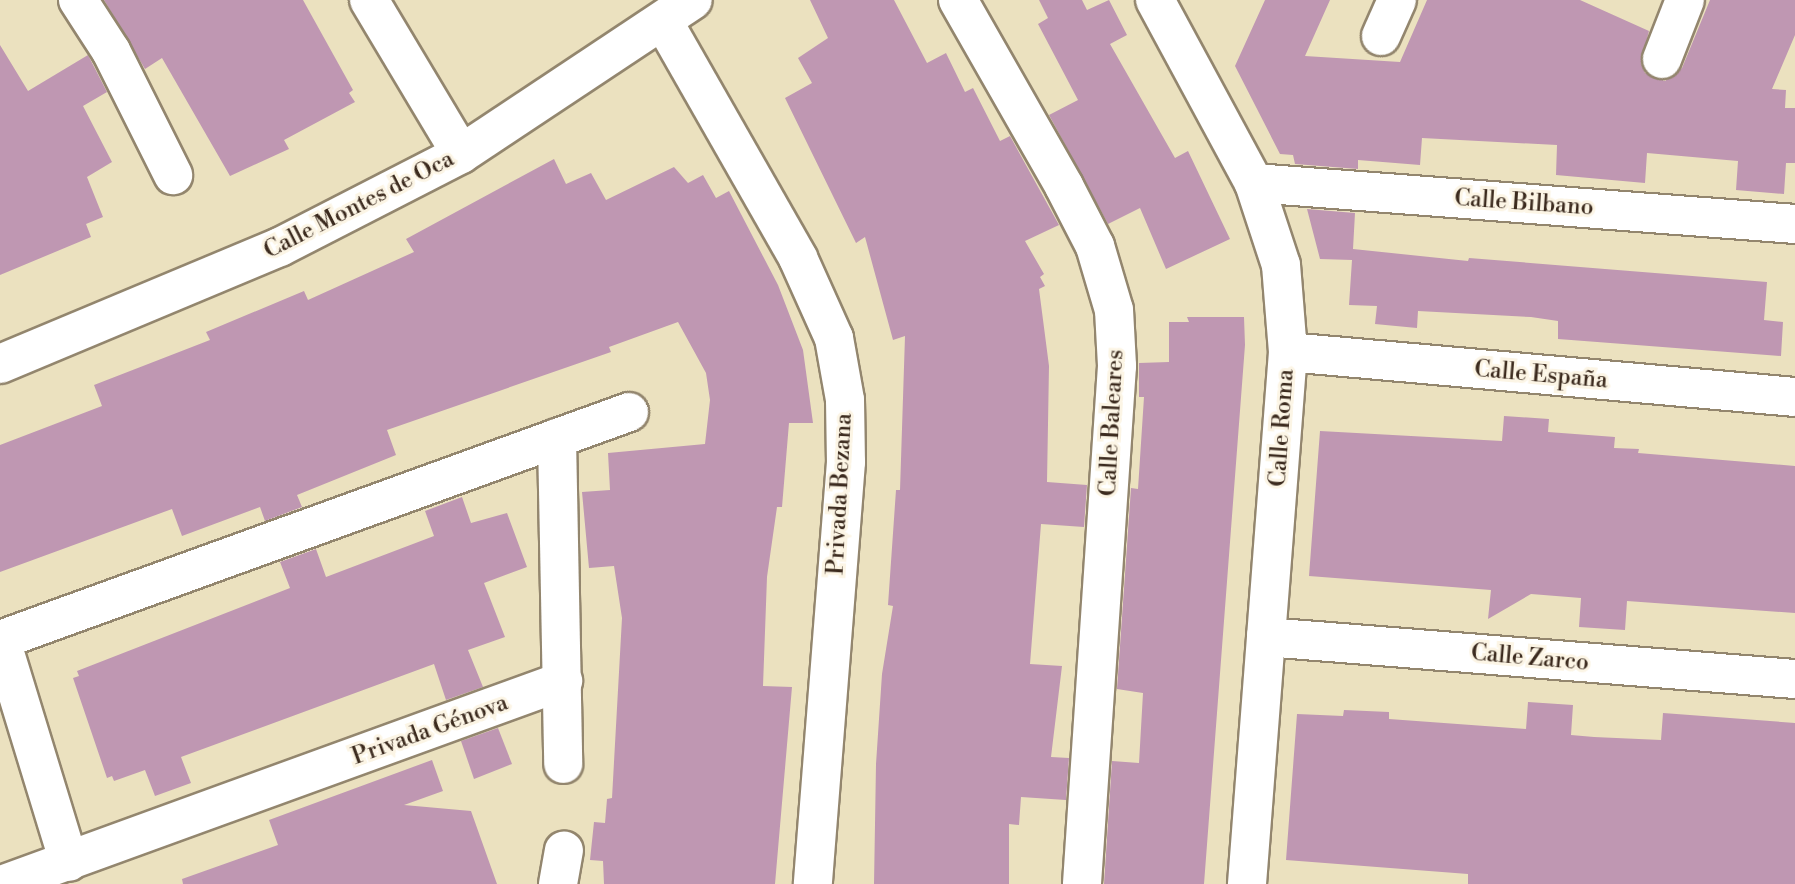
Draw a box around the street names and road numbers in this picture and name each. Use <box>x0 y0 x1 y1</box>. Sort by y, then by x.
street label: Calle Montes de Oca <box>259 145 459 265</box>
street label: Calle Bilbano <box>1454 184 1594 222</box>
street label: Calle Baleares <box>1094 349 1130 497</box>
street label: Calle España <box>1473 355 1609 395</box>
street label: Calle Roma <box>1264 368 1300 488</box>
street label: Privada Bezana <box>822 412 858 576</box>
street label: Calle Zarco <box>1470 639 1590 677</box>
street label: Privada Génova <box>348 689 512 771</box>

